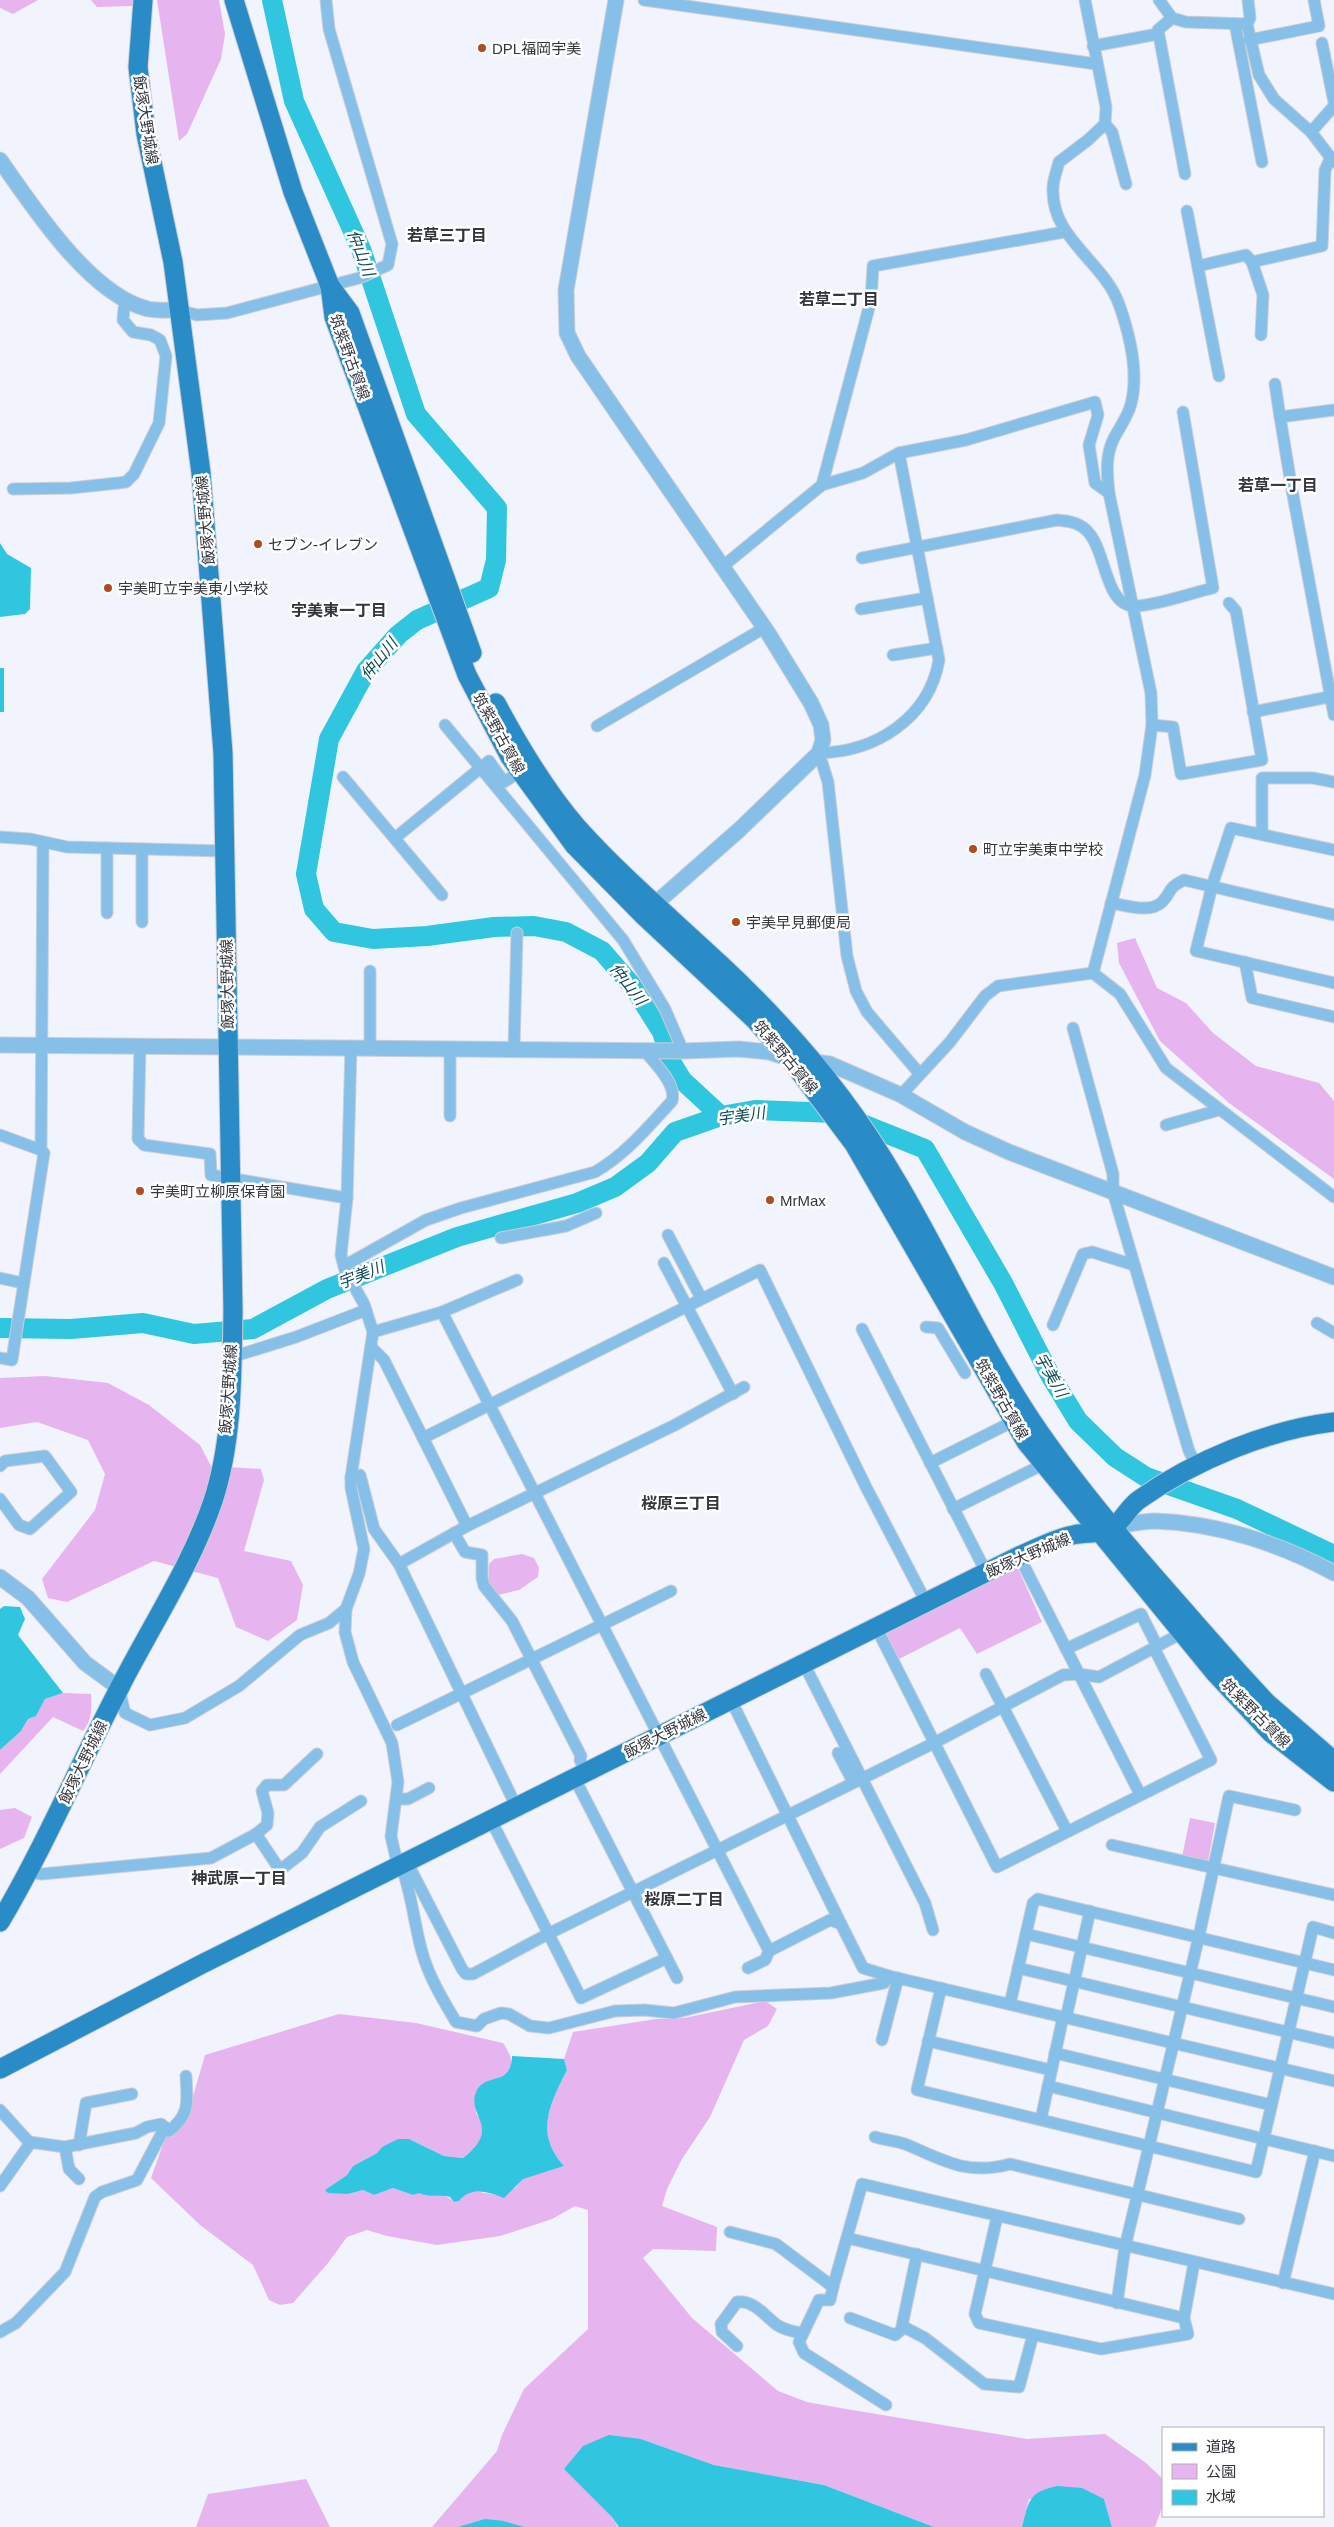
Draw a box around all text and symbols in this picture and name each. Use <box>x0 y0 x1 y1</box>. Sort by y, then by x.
place label: DPL福岡宇美 <box>492 40 581 57</box>
marker: DPL福岡宇美 <box>476 42 488 54</box>
street label: 飯塚大野城線 <box>131 74 161 166</box>
district label: 若草三丁目 <box>407 227 487 244</box>
water label: 仲山川 <box>344 228 378 280</box>
district label: 若草二丁目 <box>799 291 879 308</box>
street label: 筑紫野古賀線 <box>327 312 373 402</box>
street label: 飯塚大野城線 <box>193 474 217 566</box>
district label: 若草一丁目 <box>1238 477 1318 494</box>
place label: セブン-イレブン <box>268 536 378 553</box>
marker: セブン-イレブン <box>252 538 264 550</box>
place label: 宇美町立宇美東小学校 <box>118 580 268 597</box>
marker: 宇美町立宇美東小学校 <box>102 582 114 594</box>
district label: 宇美東一丁目 <box>291 602 387 619</box>
water label: 仲山川 <box>357 633 402 683</box>
street label: 筑紫野古賀線 <box>470 690 528 776</box>
place label: 町立宇美東中学校 <box>983 841 1103 858</box>
marker: 町立宇美東中学校 <box>967 843 979 855</box>
place label: 宇美早見郵便局 <box>746 914 851 931</box>
marker: 宇美早見郵便局 <box>730 916 742 928</box>
street label: 飯塚大野城線 <box>218 939 236 1029</box>
water label: 仲山川 <box>607 960 651 1010</box>
street label: 筑紫野古賀線 <box>751 1017 821 1097</box>
water label: 宇美川 <box>716 1104 768 1128</box>
place label: 宇美町立柳原保育園 <box>150 1183 285 1200</box>
marker: 宇美町立柳原保育園 <box>134 1185 146 1197</box>
place label: MrMax <box>780 1192 826 1209</box>
marker: MrMax <box>764 1194 776 1206</box>
water label: 宇美川 <box>336 1257 388 1292</box>
street label: 飯塚大野城線 <box>216 1344 240 1434</box>
water label: 宇美川 <box>1032 1350 1071 1402</box>
street label: 筑紫野古賀線 <box>972 1356 1032 1442</box>
district label: 桜原三丁目 <box>641 1495 721 1512</box>
street label: 飯塚大野城線 <box>983 1530 1073 1580</box>
street label: 筑紫野古賀線 <box>1218 1675 1294 1751</box>
street label: 飯塚大野城線 <box>621 1705 709 1761</box>
street label: 飯塚大野城線 <box>56 1718 110 1806</box>
district label: 神武原一丁目 <box>191 1869 287 1887</box>
district label: 桜原二丁目 <box>644 1891 724 1908</box>
legend <box>1162 2427 1324 2517</box>
text: 道路 <box>1206 2438 1236 2455</box>
text: 公園 <box>1206 2463 1236 2480</box>
text: 水域 <box>1206 2488 1236 2505</box>

